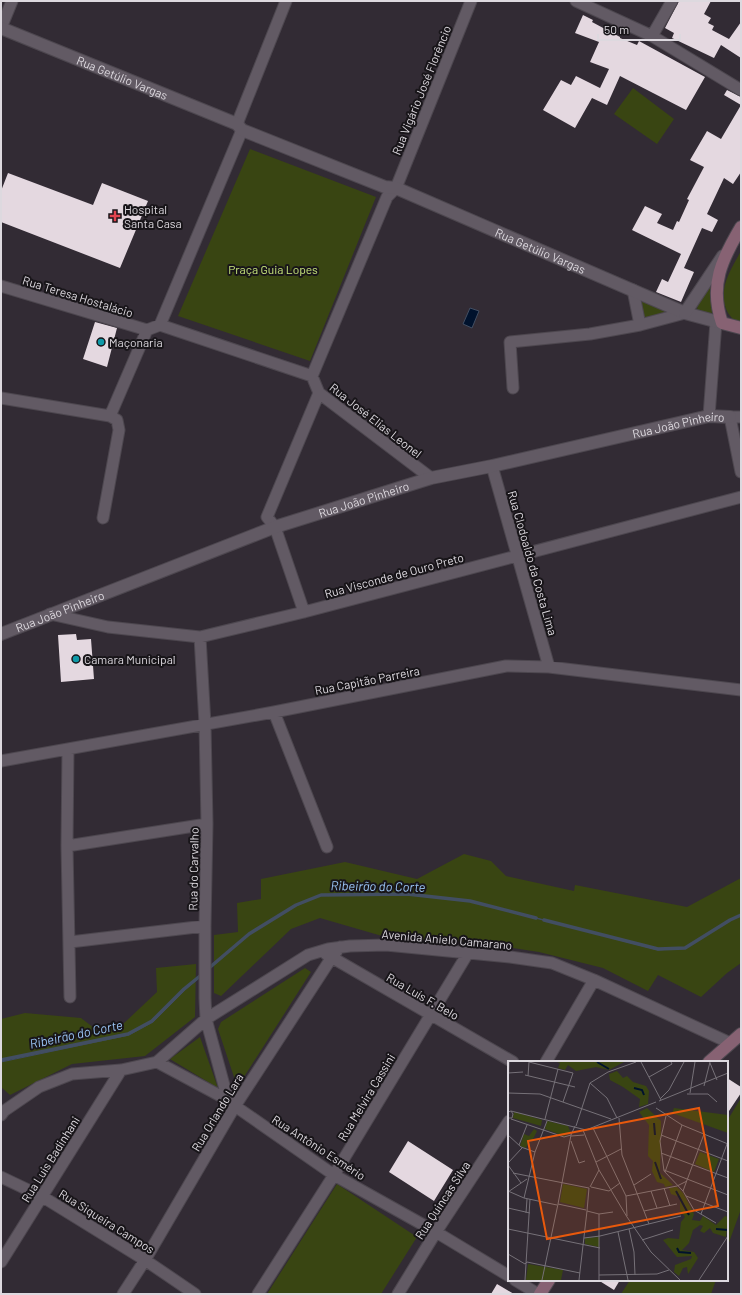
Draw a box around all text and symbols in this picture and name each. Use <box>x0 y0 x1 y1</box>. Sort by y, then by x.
scale bar <box>598 16 680 42</box>
text: 50 m <box>604 22 629 36</box>
street label: Rua Vigário José Florêncio <box>389 23 453 157</box>
street label: Rua Getúlio Vargas <box>75 53 170 102</box>
place label: Hospital Santa Casa <box>124 202 182 230</box>
marker: Hospital Santa Casa <box>109 210 121 222</box>
street label: Rua Getúlio Vargas <box>493 225 588 276</box>
park label: Praça Guia Lopes <box>228 262 318 276</box>
street label: Rua Teresa Hostalácio <box>21 273 135 319</box>
place label: Maçonaria <box>109 335 163 349</box>
marker: Maçonaria <box>96 337 106 347</box>
street label: Rua José Elias Leonel <box>327 380 425 460</box>
street label: Rua João Pinheiro <box>631 409 725 440</box>
street label: Rua João Pinheiro <box>317 478 411 520</box>
street label: Rua Clodoaldo da Costa Lima <box>506 489 560 637</box>
street label: Rua Visconde de Ouro Preto <box>323 550 465 600</box>
street label: Rua João Pinheiro <box>13 587 106 635</box>
place label: Camara Municipal <box>84 652 176 666</box>
marker: Camara Municipal <box>71 654 81 664</box>
street label: Rua Capitão Parreira <box>313 663 421 697</box>
street label: Rua do Carvalho <box>185 827 201 911</box>
water label: Ribeirão do Corte <box>331 877 426 895</box>
street label: Avenida Anielo Camarano <box>381 926 513 952</box>
street label: Rua Luís F. Belo <box>384 970 462 1022</box>
water label: Ribeirão do Corte <box>28 1016 124 1052</box>
street label: Rua Melvira Cassini <box>335 1051 397 1143</box>
inset map <box>508 1061 728 1281</box>
street label: Rua Orlando Lara <box>188 1071 246 1153</box>
street label: Rua Antônio Esmério <box>270 1112 368 1182</box>
street label: Rua Luis Badinhani <box>18 1113 82 1205</box>
street label: Rua Quincas Silva <box>412 1158 472 1242</box>
street label: Rua Siqueira Campos <box>57 1186 157 1256</box>

